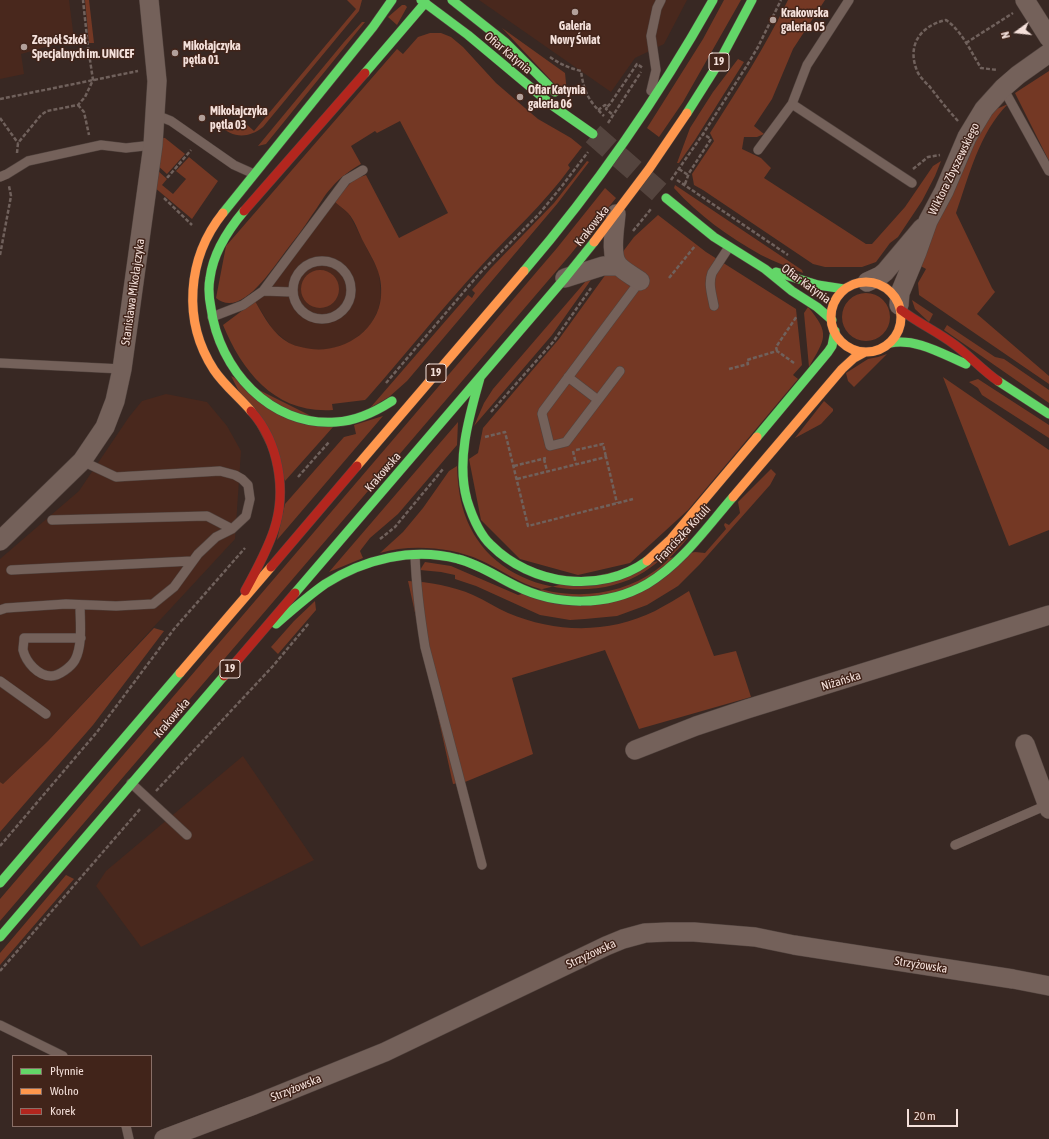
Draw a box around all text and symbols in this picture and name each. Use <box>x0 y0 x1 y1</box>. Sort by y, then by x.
place label: Krakowska galeria 05 <box>781 6 829 34</box>
marker: Galeria Nowy Świat <box>570 7 580 17</box>
north arrow <box>997 12 1037 52</box>
marker: Krakowska galeria 05 <box>768 15 778 25</box>
place label: Galeria Nowy Świat <box>550 19 600 47</box>
street label: Ofiar Katynia <box>481 29 535 77</box>
text: N <box>999 30 1012 40</box>
place label: Zespół Szkół Specjalnych im. UNICEF <box>32 33 134 61</box>
place label: Mikołajczyka pętla 01 <box>183 39 241 67</box>
marker: Zespół Szkół Specjalnych im. UNICEF <box>19 42 29 52</box>
marker: Mikołajczyka pętla 01 <box>170 48 180 58</box>
road number: 19 <box>709 53 729 71</box>
place label: Ofiar Katynia galeria 06 <box>528 83 586 111</box>
marker: Ofiar Katynia galeria 06 <box>515 92 525 102</box>
place label: Mikołajczyka pętla 03 <box>210 104 268 132</box>
marker: Mikołajczyka pętla 03 <box>197 113 207 123</box>
street label: Wiktora Zbyszewskiego <box>925 120 983 218</box>
street label: Krakowska <box>572 203 612 249</box>
street label: Stanisława Mikołajczyka <box>118 238 148 346</box>
street label: Ofiar Katynia <box>778 261 834 307</box>
road number: 19 <box>426 364 446 382</box>
street label: Krakowska <box>362 449 404 495</box>
street label: Franciszka Kotuli <box>652 502 714 566</box>
road number: 19 <box>220 660 240 678</box>
street label: Niżańska <box>819 668 863 694</box>
street label: Krakowska <box>151 695 193 741</box>
street label: Strzyżowska <box>564 936 618 972</box>
street label: Strzyżowska <box>894 954 948 976</box>
legend <box>12 1055 152 1127</box>
text: Płynnie <box>50 1064 84 1078</box>
street label: Strzyżowska <box>269 1071 323 1105</box>
text: Wolno <box>50 1084 79 1098</box>
scale bar <box>909 1101 960 1127</box>
text: Korek <box>50 1104 76 1118</box>
text: 20 m <box>914 1109 936 1123</box>

